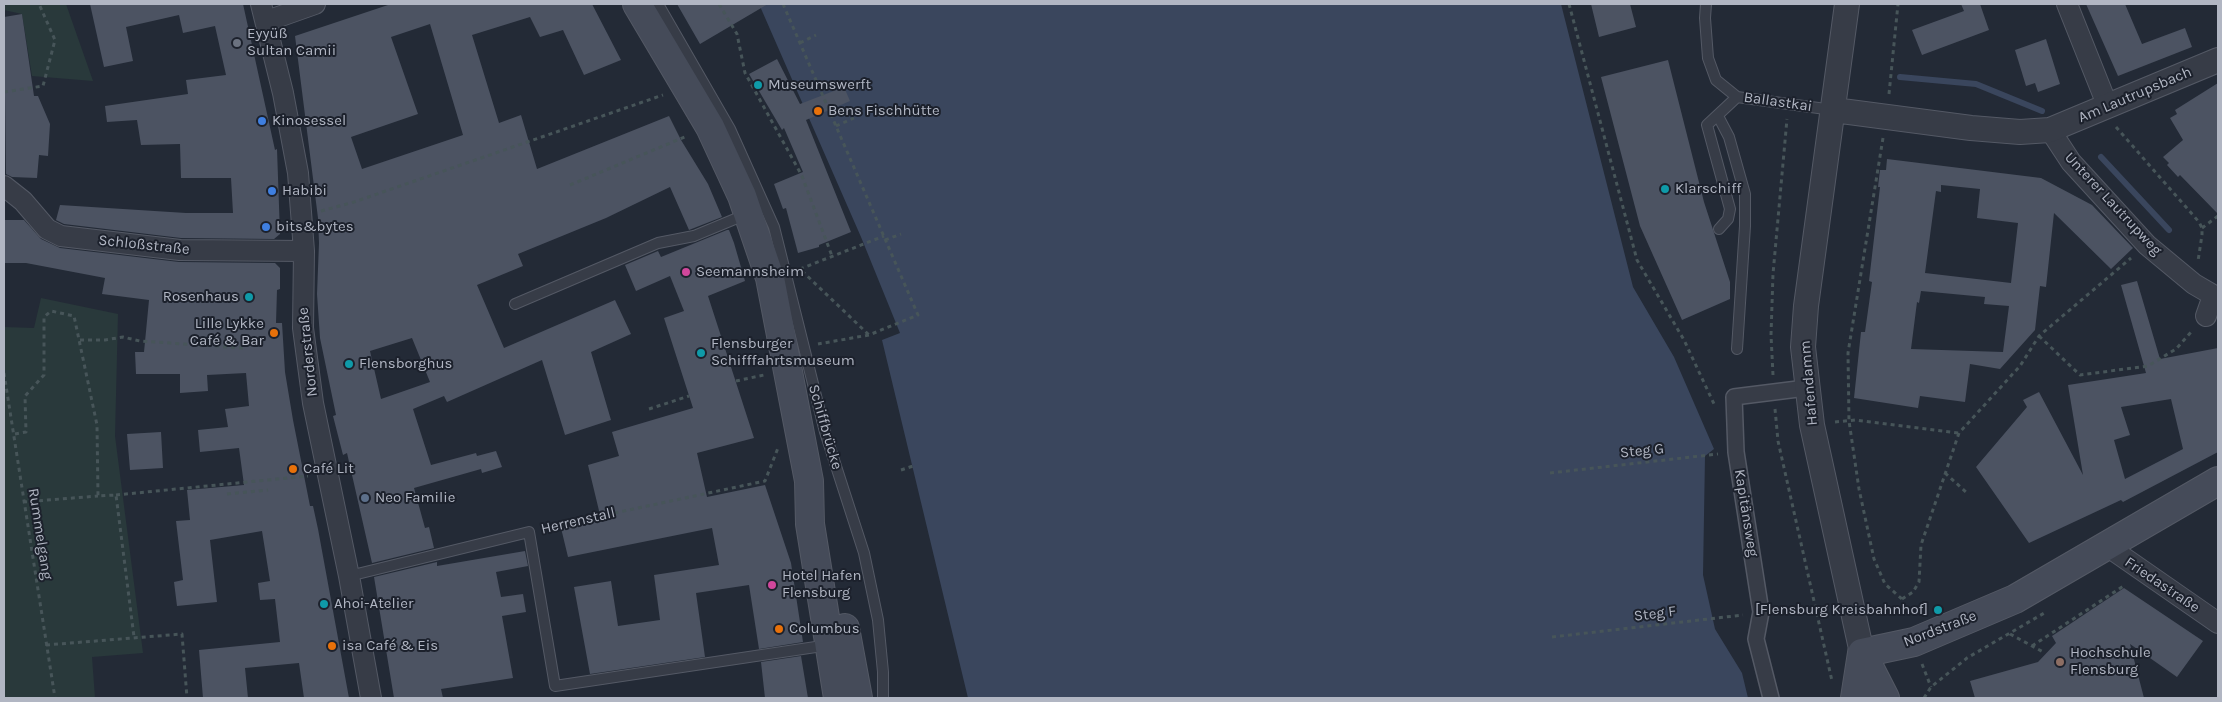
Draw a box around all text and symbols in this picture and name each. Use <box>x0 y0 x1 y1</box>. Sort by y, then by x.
place label: Eyyüß Sultan Camii <box>247 25 336 60</box>
marker: Eyyüß Sultan Camii <box>231 37 243 49</box>
street label: Am Lautrupsbach <box>2076 63 2194 127</box>
place label: Museumswerft <box>768 76 871 94</box>
marker: Museumswerft <box>752 79 764 91</box>
street label: Ballastkai <box>1743 88 1813 116</box>
place label: Bens Fischhütte <box>828 102 940 120</box>
marker: Bens Fischhütte <box>812 105 824 117</box>
place label: Kinosessel <box>272 112 346 130</box>
marker: Kinosessel <box>256 115 268 127</box>
street label: Unterer Lautrupweg <box>2061 149 2165 259</box>
place label: Klarschiff <box>1675 180 1741 198</box>
place label: Habibi <box>282 182 327 200</box>
marker: Klarschiff <box>1659 183 1671 195</box>
marker: Habibi <box>266 185 278 197</box>
place label: bits&bytes <box>276 218 354 236</box>
marker: bits&bytes <box>260 221 272 233</box>
street label: Schloßstraße <box>98 231 190 259</box>
place label: Seemannsheim <box>696 263 804 281</box>
marker: Seemannsheim <box>680 266 692 278</box>
place label: Rosenhaus <box>163 288 239 306</box>
marker: Rosenhaus <box>243 291 255 303</box>
street label: Norderstraße <box>294 306 322 398</box>
place label: Lille Lykke Café & Bar <box>190 315 264 350</box>
marker: Lille Lykke Café & Bar <box>268 327 280 339</box>
place label: Flensburger Schifffahrtsmuseum <box>711 335 855 370</box>
street label: Hafendamm <box>1796 340 1822 426</box>
marker: Flensburger Schifffahrtsmuseum <box>695 347 707 359</box>
place label: Flensborghus <box>359 355 452 373</box>
marker: Flensborghus <box>343 358 355 370</box>
street label: Schiffbrücke <box>804 382 846 472</box>
street label: Steg G <box>1619 440 1665 462</box>
place label: Café Lit <box>303 460 354 478</box>
marker: Café Lit <box>287 463 299 475</box>
street label: Kapitänsweg <box>1730 468 1762 558</box>
street label: Rummelgang <box>24 487 56 581</box>
place label: Neo Familie <box>375 489 455 507</box>
marker: Neo Familie <box>359 492 371 504</box>
street label: Herrenstall <box>539 504 617 538</box>
street label: Friedastraße <box>2121 553 2203 617</box>
place label: Hotel Hafen Flensburg <box>782 567 862 602</box>
marker: Hotel Hafen Flensburg <box>766 579 778 591</box>
place label: Ahoi-Atelier <box>334 595 413 613</box>
marker: Ahoi-Atelier <box>318 598 330 610</box>
place label: [Flensburg Kreisbahnhof] <box>1755 601 1928 619</box>
street label: Steg F <box>1633 602 1677 626</box>
marker: [Flensburg Kreisbahnhof] <box>1932 604 1944 616</box>
street label: Nordstraße <box>1901 607 1979 651</box>
place label: Columbus <box>789 620 860 638</box>
marker: Columbus <box>773 623 785 635</box>
place label: isa Café & Eis <box>342 637 438 655</box>
marker: isa Café & Eis <box>326 640 338 652</box>
place label: Hochschule Flensburg <box>2070 644 2151 679</box>
marker: Hochschule Flensburg <box>2054 656 2066 668</box>

